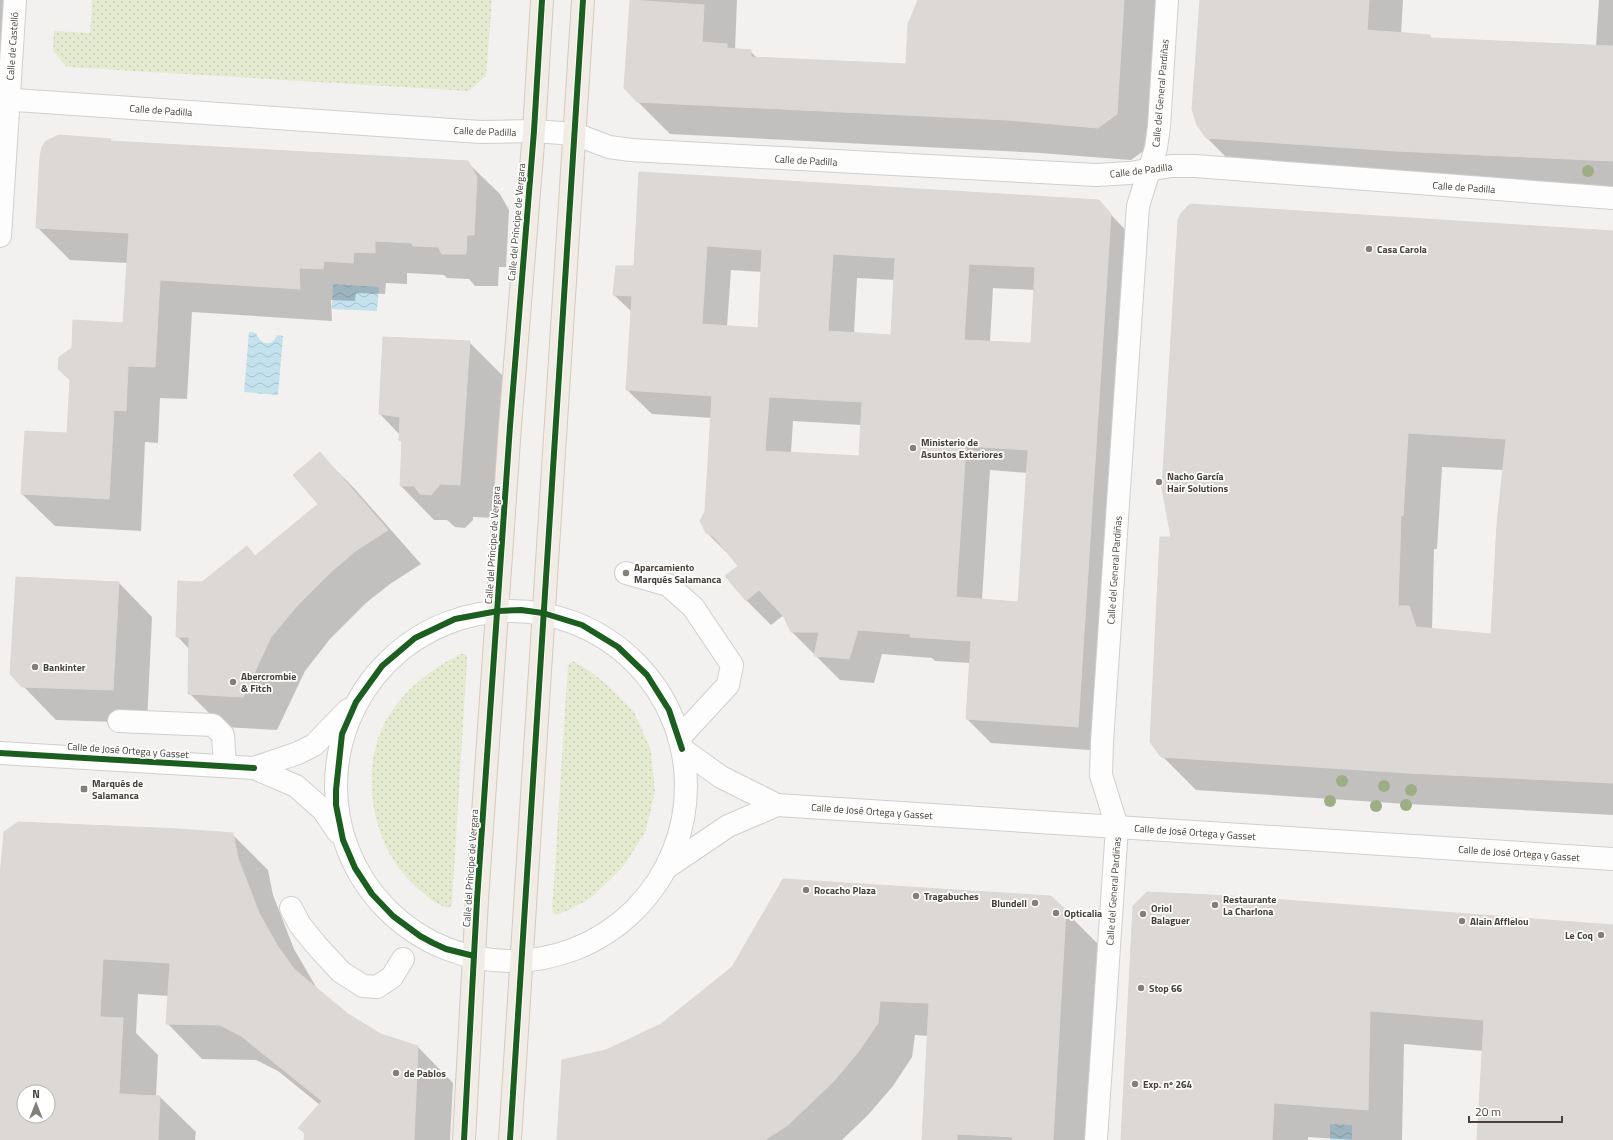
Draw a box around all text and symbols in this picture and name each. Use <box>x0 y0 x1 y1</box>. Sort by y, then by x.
street label: Calle de Castelló <box>3 11 22 81</box>
street label: Calle del General Pardiñas <box>1148 38 1173 148</box>
street label: Calle de Padilla <box>129 101 193 120</box>
street label: Calle de Padilla <box>453 123 517 140</box>
street label: Calle de Padilla <box>774 151 838 170</box>
street label: Calle de Padilla <box>1109 159 1173 182</box>
street label: Calle del Príncipe de Vergara <box>504 162 529 282</box>
street label: Calle de Padilla <box>1432 178 1496 197</box>
place label: Casa Carola <box>1377 242 1427 257</box>
marker: Casa Carola <box>1364 244 1374 254</box>
place label: Ministerio de Asuntos Exteriores <box>921 435 1003 462</box>
marker: Ministerio de Asuntos Exteriores <box>908 443 918 453</box>
place label: Nacho García Hair Solutions <box>1167 469 1228 496</box>
marker: Nacho García Hair Solutions <box>1154 477 1164 487</box>
street label: Calle del Príncipe de Vergara <box>481 486 504 605</box>
street label: Calle del General Pardiñas <box>1103 515 1126 625</box>
place label: Aparcamiento Marqués Salamanca <box>634 560 721 587</box>
marker: Aparcamiento Marqués Salamanca <box>621 568 631 578</box>
place label: Bankinter <box>43 660 86 675</box>
marker: Bankinter <box>30 662 40 672</box>
place label: Abercrombie & Fitch <box>241 669 296 696</box>
marker: Abercrombie & Fitch <box>228 677 238 687</box>
street label: Calle de José Ortega y Gasset <box>67 739 190 762</box>
place label: Marqués de Salamanca <box>92 776 143 803</box>
marker: Marqués de Salamanca <box>79 784 89 794</box>
street label: Calle de José Ortega y Gasset <box>811 800 934 823</box>
street label: Calle del Príncipe de Vergara <box>459 809 482 928</box>
street label: Calle de José Ortega y Gasset <box>1134 821 1257 844</box>
street label: Calle del General Pardiñas <box>1102 836 1125 946</box>
street label: Calle de José Ortega y Gasset <box>1458 842 1581 865</box>
place label: Rocacho Plaza <box>814 883 876 898</box>
marker: Rocacho Plaza <box>801 885 811 895</box>
place label: Tragabuches <box>924 889 979 904</box>
marker: Tragabuches <box>911 891 921 901</box>
place label: Restaurante La Charlona <box>1223 892 1276 919</box>
place label: Blundell <box>991 896 1027 911</box>
marker: Blundell <box>1030 898 1040 908</box>
marker: Restaurante La Charlona <box>1210 900 1220 910</box>
place label: Oriol Balaguer <box>1151 901 1190 928</box>
place label: Opticalia <box>1064 906 1102 921</box>
marker: Opticalia <box>1051 908 1061 918</box>
marker: Oriol Balaguer <box>1138 909 1148 919</box>
place label: Alain Afflelou <box>1470 914 1529 929</box>
marker: Alain Afflelou <box>1457 916 1467 926</box>
place label: Le Coq <box>1565 928 1593 943</box>
marker: Le Coq <box>1596 930 1606 940</box>
place label: Stop 66 <box>1149 981 1183 996</box>
marker: Stop 66 <box>1136 983 1146 993</box>
place label: de Pablos <box>404 1066 446 1081</box>
marker: de Pablos <box>391 1068 401 1078</box>
place label: Exp. nº 264 <box>1143 1077 1193 1092</box>
marker: Exp. nº 264 <box>1130 1079 1140 1089</box>
north arrow <box>16 1084 56 1124</box>
text: N <box>32 1086 40 1102</box>
scale bar <box>1469 1098 1562 1124</box>
text: 20 m <box>1475 1102 1501 1121</box>

